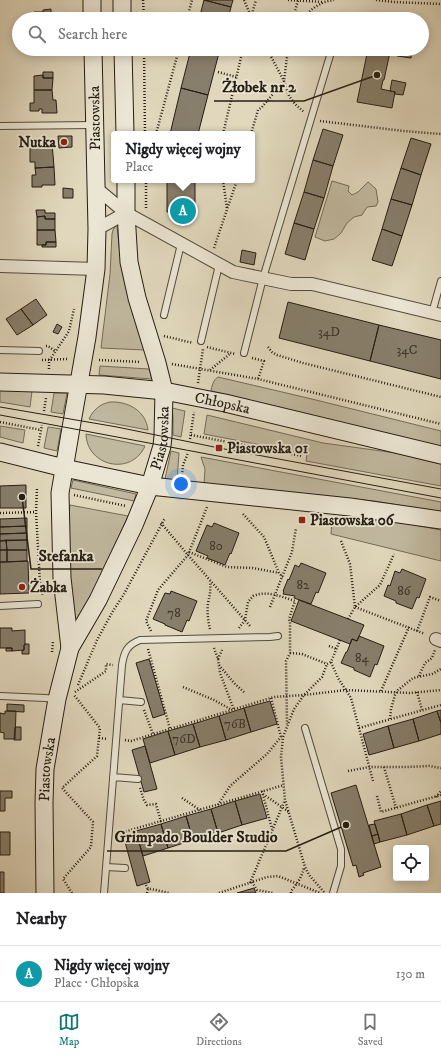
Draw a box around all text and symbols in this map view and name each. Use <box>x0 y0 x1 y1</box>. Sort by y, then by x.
search box <box>12 12 429 56</box>
icon: search <box>26 23 48 45</box>
text: Search here <box>58 25 127 44</box>
callout: Żłobek nr 2 <box>214 73 304 101</box>
text: Żłobek nr 2 <box>222 77 297 97</box>
street label: Piastowska <box>85 85 105 150</box>
popup <box>111 131 255 183</box>
place label: Nutka <box>18 133 57 152</box>
marker: Nutka <box>59 137 69 147</box>
text: Nigdy więcej wojny <box>125 140 241 159</box>
text: Place <box>125 159 153 175</box>
pin: A <box>170 196 196 226</box>
house number: 34D <box>318 324 340 340</box>
house number: 34C <box>397 342 417 358</box>
street label: Chłopska <box>193 388 253 418</box>
street label: Piastowska <box>146 405 173 472</box>
place label: Piastowska 01 <box>227 439 309 458</box>
marker: Piastowska 01 <box>214 443 224 453</box>
your location <box>171 474 191 494</box>
place label: Piastowska 06 <box>310 511 395 530</box>
marker: Piastowska 06 <box>297 515 307 525</box>
house number: 80 <box>209 538 223 554</box>
callout: Stefanka <box>31 541 102 569</box>
text: Stefanka <box>38 546 95 566</box>
place label: Żabka <box>30 577 67 597</box>
house number: 82 <box>297 577 310 593</box>
marker: Żabka <box>17 582 27 592</box>
house number: 86 <box>397 583 412 599</box>
house number: 78 <box>167 605 181 621</box>
house number: 84 <box>355 650 370 666</box>
house number: 76B <box>224 716 246 732</box>
house number: 76D <box>172 731 196 747</box>
street label: Piastowska <box>35 735 60 802</box>
callout: Grimpado Boulder Studio <box>107 823 286 851</box>
text: Grimpado Boulder Studio <box>115 827 278 847</box>
map controls <box>393 845 429 881</box>
button: locate <box>393 845 429 881</box>
text: Nearby <box>16 908 66 930</box>
text: Nigdy więcej wojny <box>54 956 169 975</box>
text: A <box>25 966 33 982</box>
text: 130 m <box>396 966 425 982</box>
text: Place · Chłopska <box>54 975 139 991</box>
tab: Map <box>58 1011 80 1049</box>
tab: Directions <box>196 1011 242 1049</box>
tab: Saved <box>358 1011 383 1049</box>

